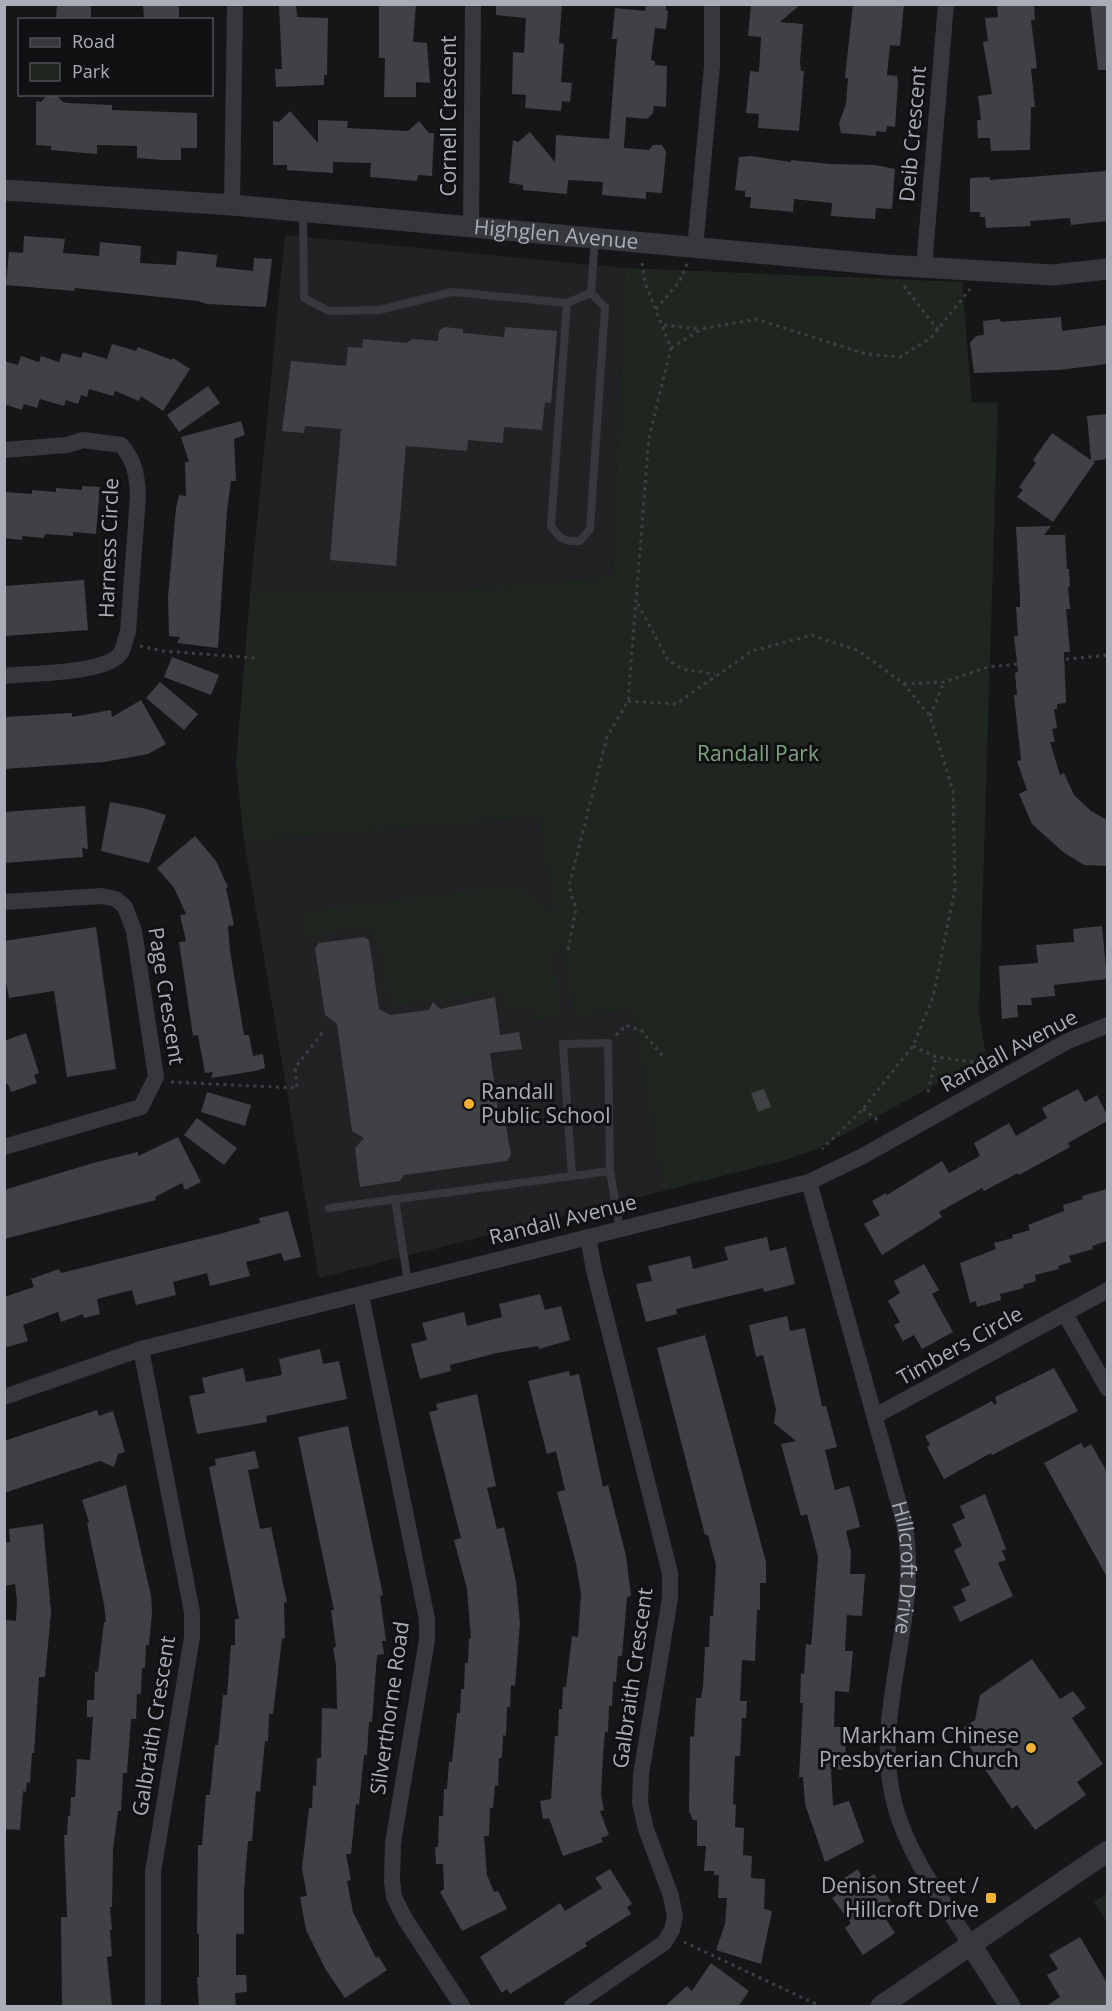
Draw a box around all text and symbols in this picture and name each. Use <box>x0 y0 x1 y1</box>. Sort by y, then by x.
legend <box>18 18 213 96</box>
text: Road <box>72 29 115 53</box>
street label: Cornell Crescent <box>434 36 462 197</box>
text: Park <box>72 59 110 83</box>
street label: Deib Crescent <box>892 65 932 203</box>
street label: Highglen Avenue <box>473 212 640 255</box>
street label: Harness Circle <box>92 477 124 618</box>
park label: Randall Park <box>697 739 819 767</box>
street label: Page Crescent <box>142 925 192 1067</box>
street label: Randall Avenue <box>935 1002 1082 1098</box>
place label: Randall Public School <box>481 1077 611 1129</box>
marker: Randall Public School <box>462 1097 476 1111</box>
street label: Randall Avenue <box>486 1187 640 1251</box>
street label: Timbers Circle <box>892 1299 1027 1391</box>
street label: Hillcroft Drive <box>886 1498 923 1637</box>
street label: Galbraith Crescent <box>605 1586 659 1770</box>
street label: Silverthorne Road <box>363 1619 415 1796</box>
street label: Galbraith Crescent <box>125 1634 181 1818</box>
place label: Markham Chinese Presbyterian Church <box>819 1721 1019 1773</box>
marker: Markham Chinese Presbyterian Church <box>1024 1741 1038 1755</box>
place label: Denison Street / Hillcroft Drive <box>821 1871 979 1923</box>
marker: Denison Street / Hillcroft Drive <box>984 1891 998 1905</box>

